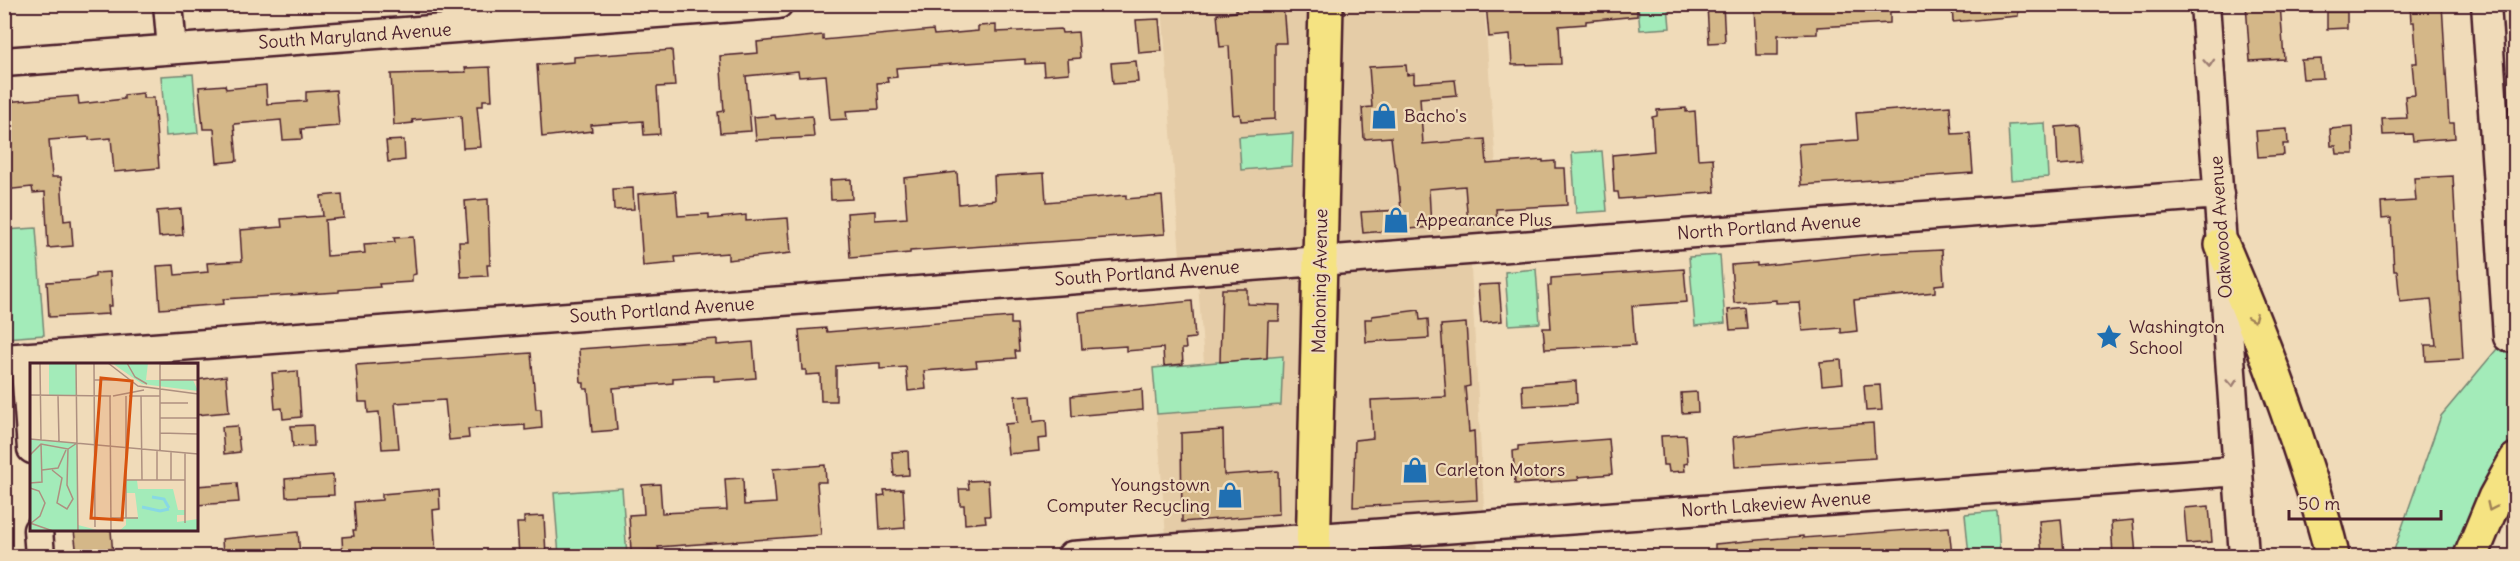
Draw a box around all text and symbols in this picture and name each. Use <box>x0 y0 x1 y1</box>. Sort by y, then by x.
street label: South Maryland Avenue <box>258 17 452 54</box>
one-way arrow <box>2203 58 2216 67</box>
shop icon: Bacho's <box>1369 101 1399 131</box>
place label: Bacho's <box>1404 104 1467 127</box>
street label: Oakwood Avenue <box>2204 155 2237 299</box>
shop icon: Appearance Plus <box>1381 205 1411 235</box>
street label: Mahoning Avenue <box>1307 208 1332 354</box>
place label: Appearance Plus <box>1416 208 1552 231</box>
street label: North Portland Avenue <box>1676 209 1862 244</box>
street label: South Portland Avenue <box>1054 255 1240 290</box>
street label: South Portland Avenue <box>569 292 755 327</box>
one-way arrow <box>2246 312 2258 323</box>
place label: Washington School <box>2129 315 2225 359</box>
place icon: Washington School <box>2094 322 2124 352</box>
inset map <box>30 363 198 531</box>
one-way arrow <box>2225 379 2238 388</box>
shop icon: Carleton Motors <box>1400 455 1430 485</box>
place label: Carleton Motors <box>1435 458 1565 481</box>
place label: Youngstown Computer Recycling <box>1047 473 1210 517</box>
shop icon: Youngstown Computer Recycling <box>1215 480 1245 510</box>
scale bar <box>2289 483 2440 521</box>
street label: North Lakeview Avenue <box>1680 485 1872 522</box>
text: 50 m <box>2298 492 2340 515</box>
one-way arrow <box>2486 501 2498 512</box>

